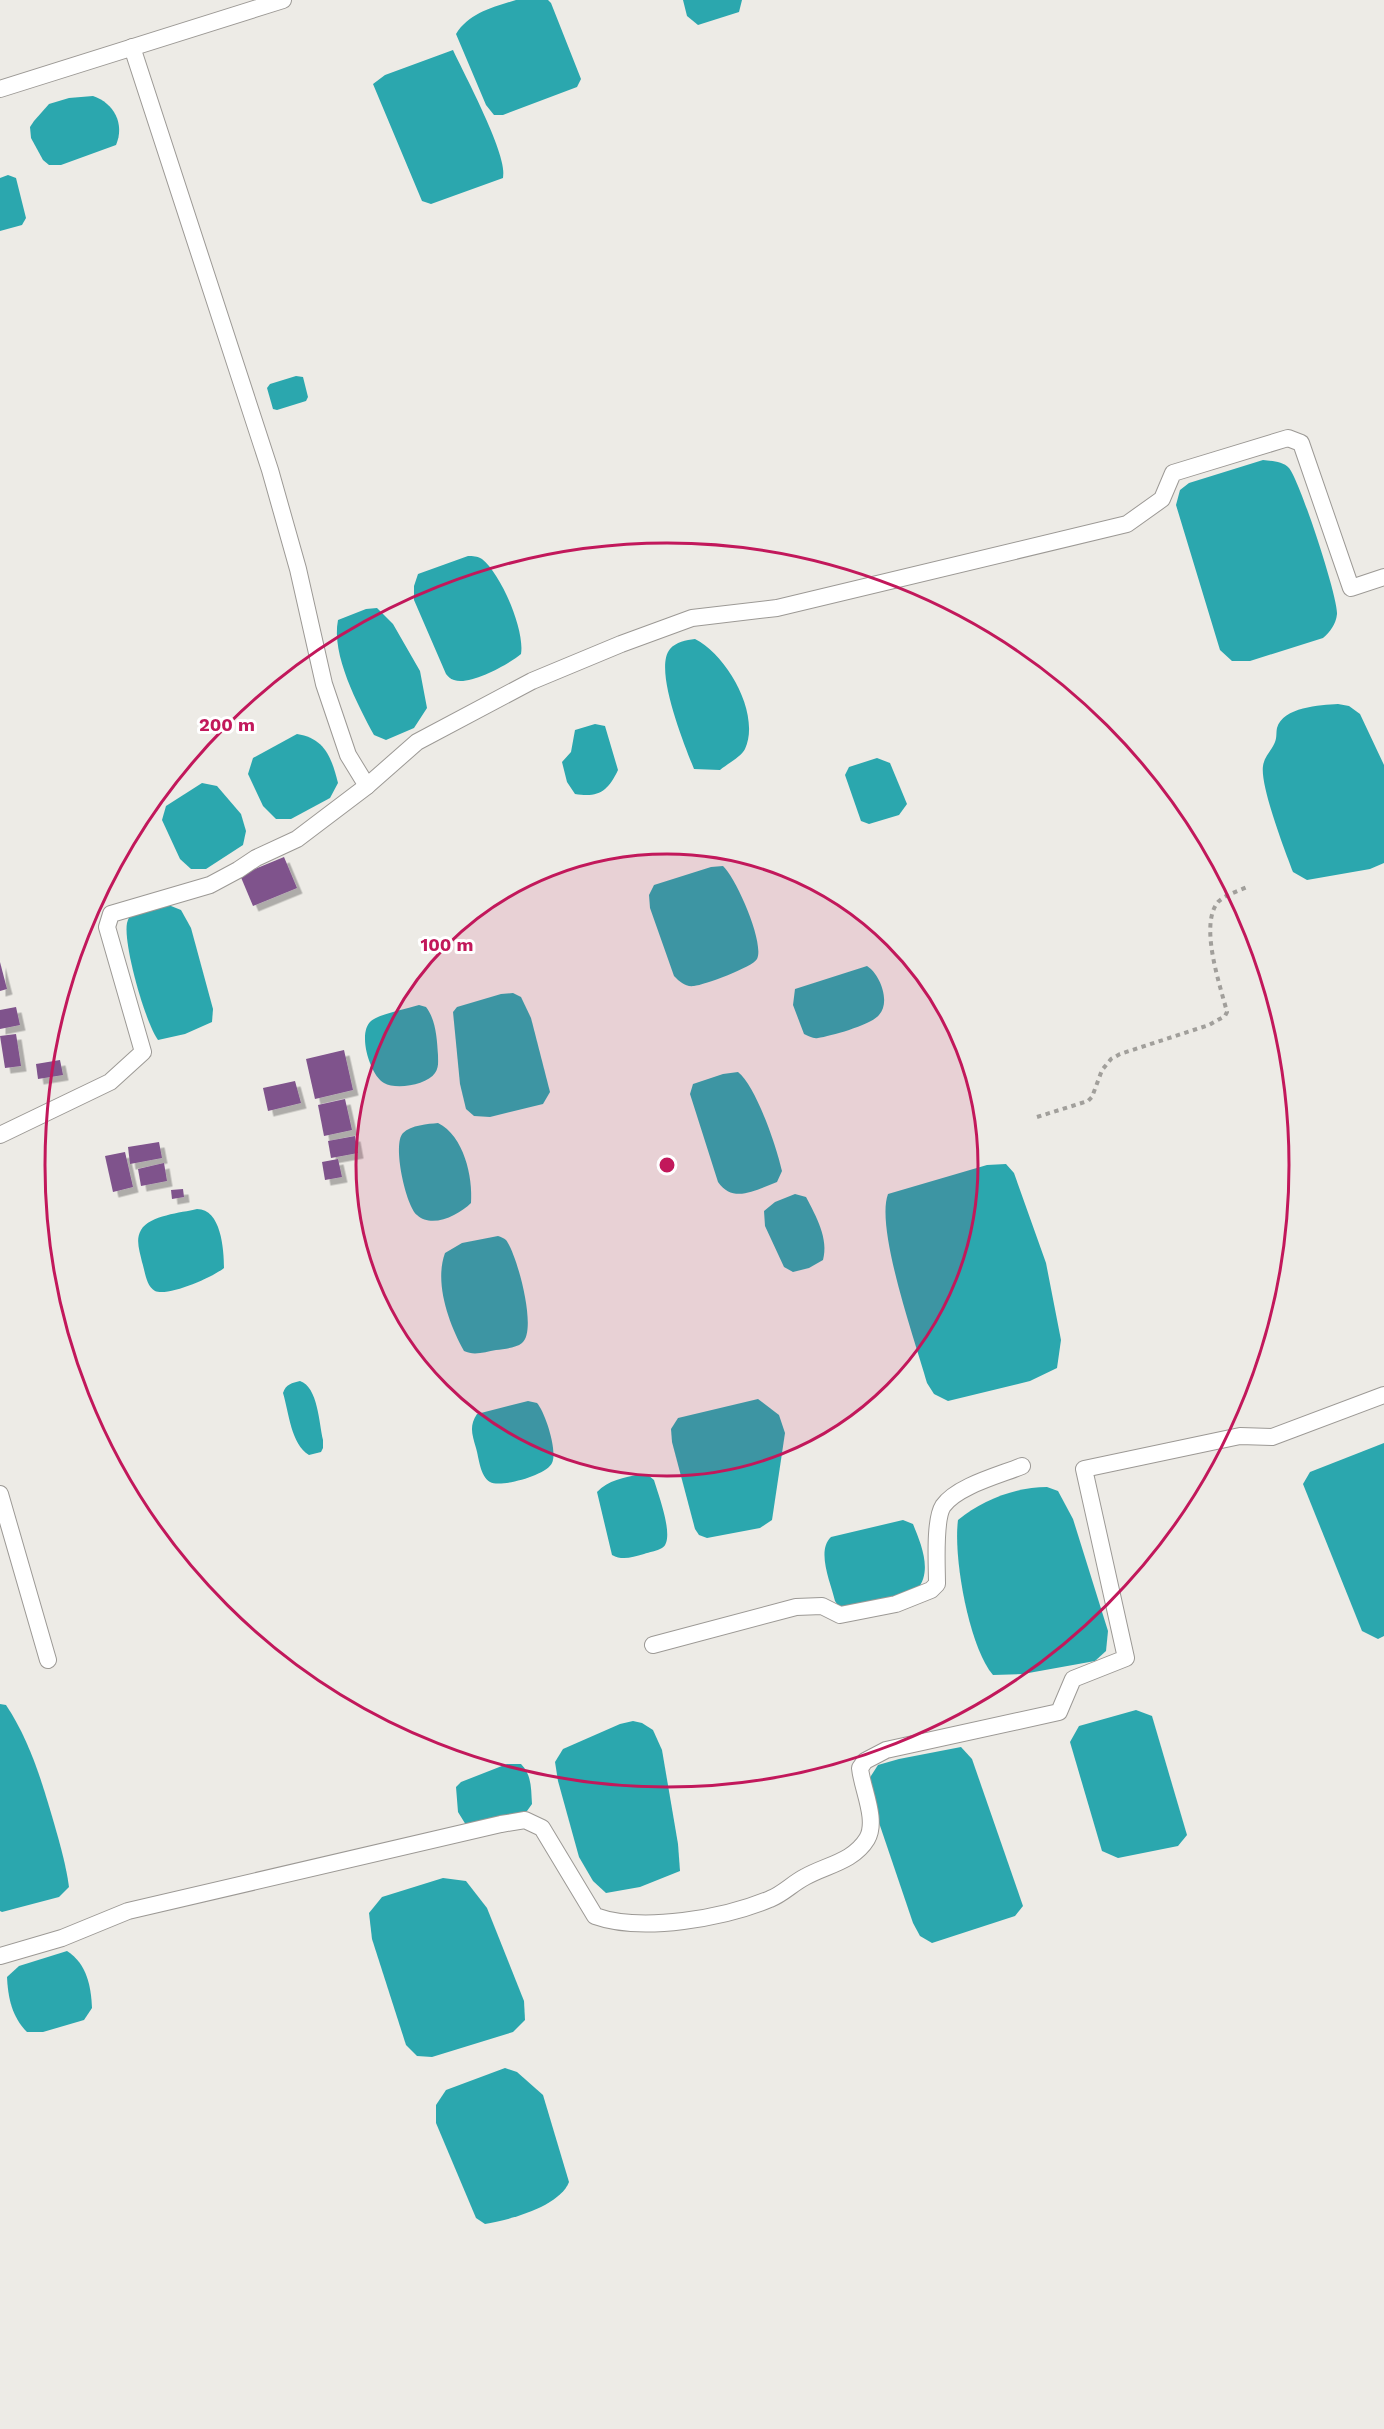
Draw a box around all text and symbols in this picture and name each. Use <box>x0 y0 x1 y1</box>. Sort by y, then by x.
text: 200 m <box>199 714 255 735</box>
text: 100 m <box>420 934 474 955</box>
centre of rings <box>657 1155 677 1175</box>

